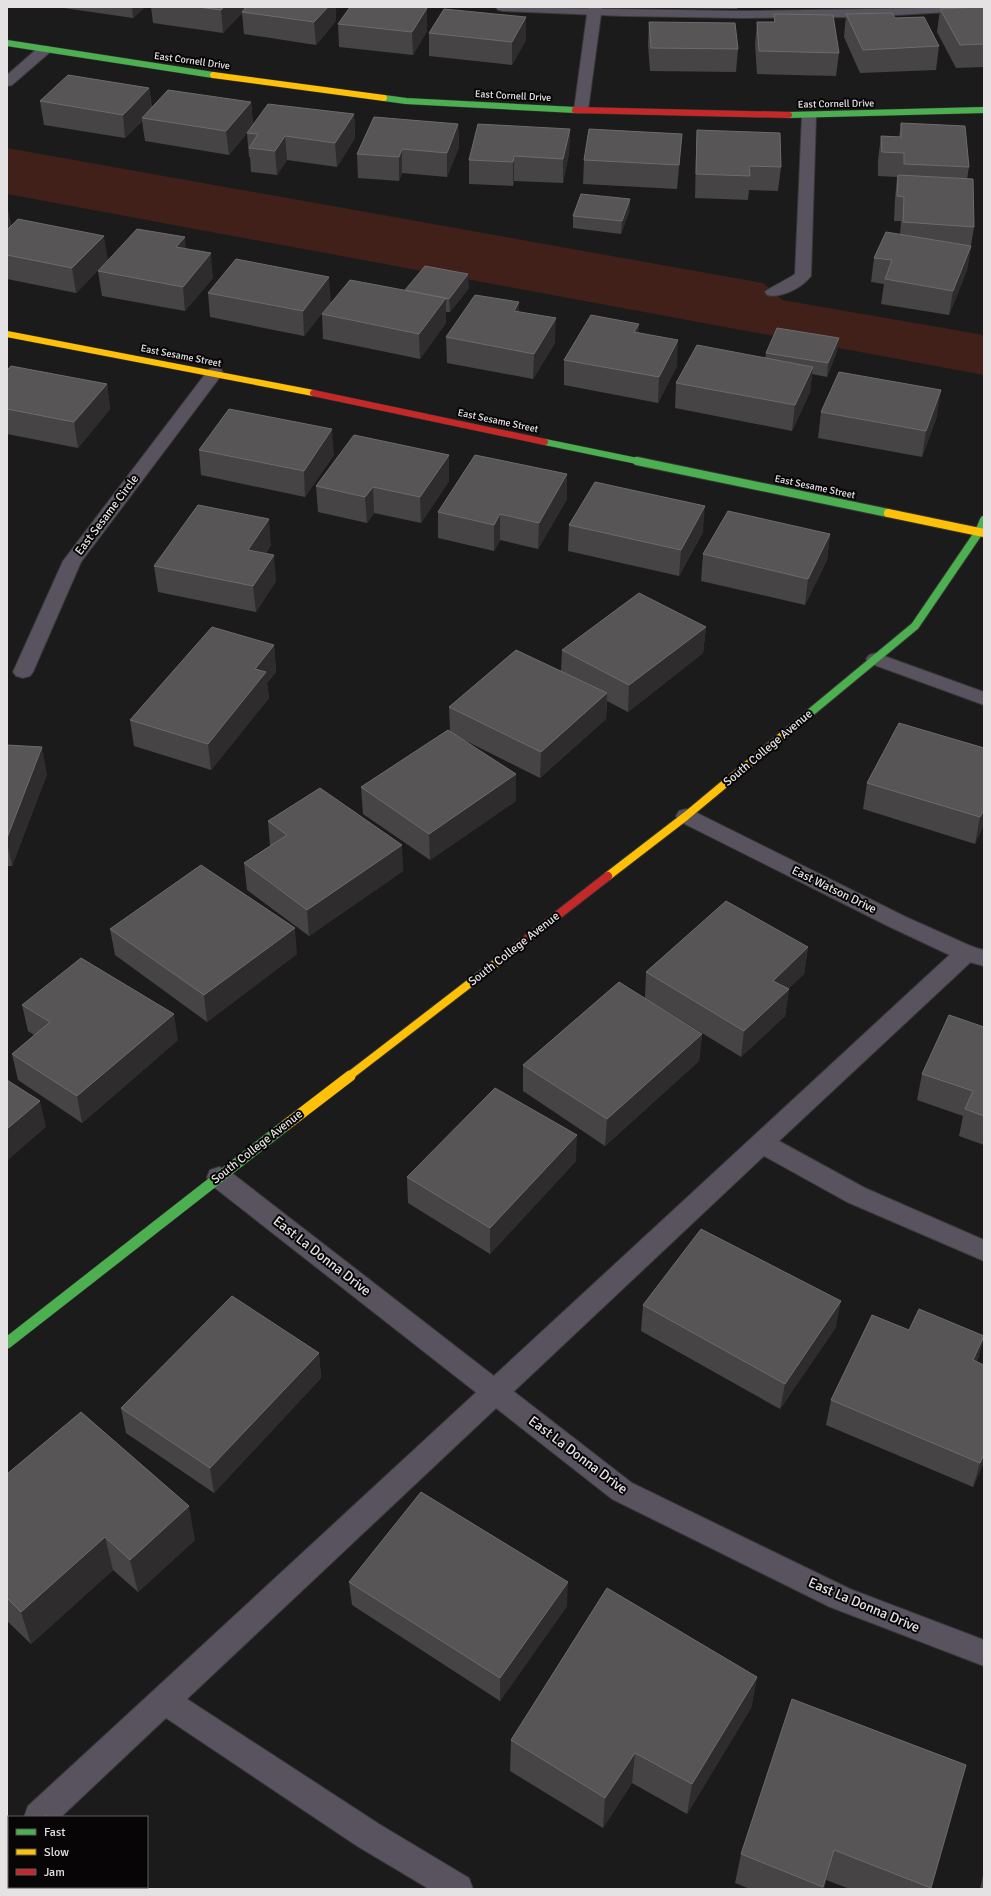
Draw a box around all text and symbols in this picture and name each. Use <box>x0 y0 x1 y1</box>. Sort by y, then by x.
street label: East Cornell Drive <box>153 50 231 72</box>
street label: East Cornell Drive <box>475 88 551 104</box>
street label: East Cornell Drive <box>798 97 874 111</box>
street label: East Sesame Street <box>140 342 223 370</box>
street label: East Sesame Street <box>457 407 540 435</box>
street label: East Sesame Circle <box>72 472 142 558</box>
street label: East Sesame Street <box>774 473 857 501</box>
street label: South College Avenue <box>720 706 816 790</box>
street label: East Watson Drive <box>789 863 879 917</box>
street label: South College Avenue <box>465 909 563 989</box>
street label: South College Avenue <box>208 1107 306 1187</box>
street label: East La Donna Drive <box>270 1213 374 1299</box>
street label: East La Donna Drive <box>525 1412 631 1498</box>
street label: East La Donna Drive <box>806 1574 922 1636</box>
legend <box>8 1816 148 1888</box>
text: Fast <box>44 1825 65 1840</box>
text: Slow <box>44 1845 69 1860</box>
text: Jam <box>44 1865 65 1880</box>

